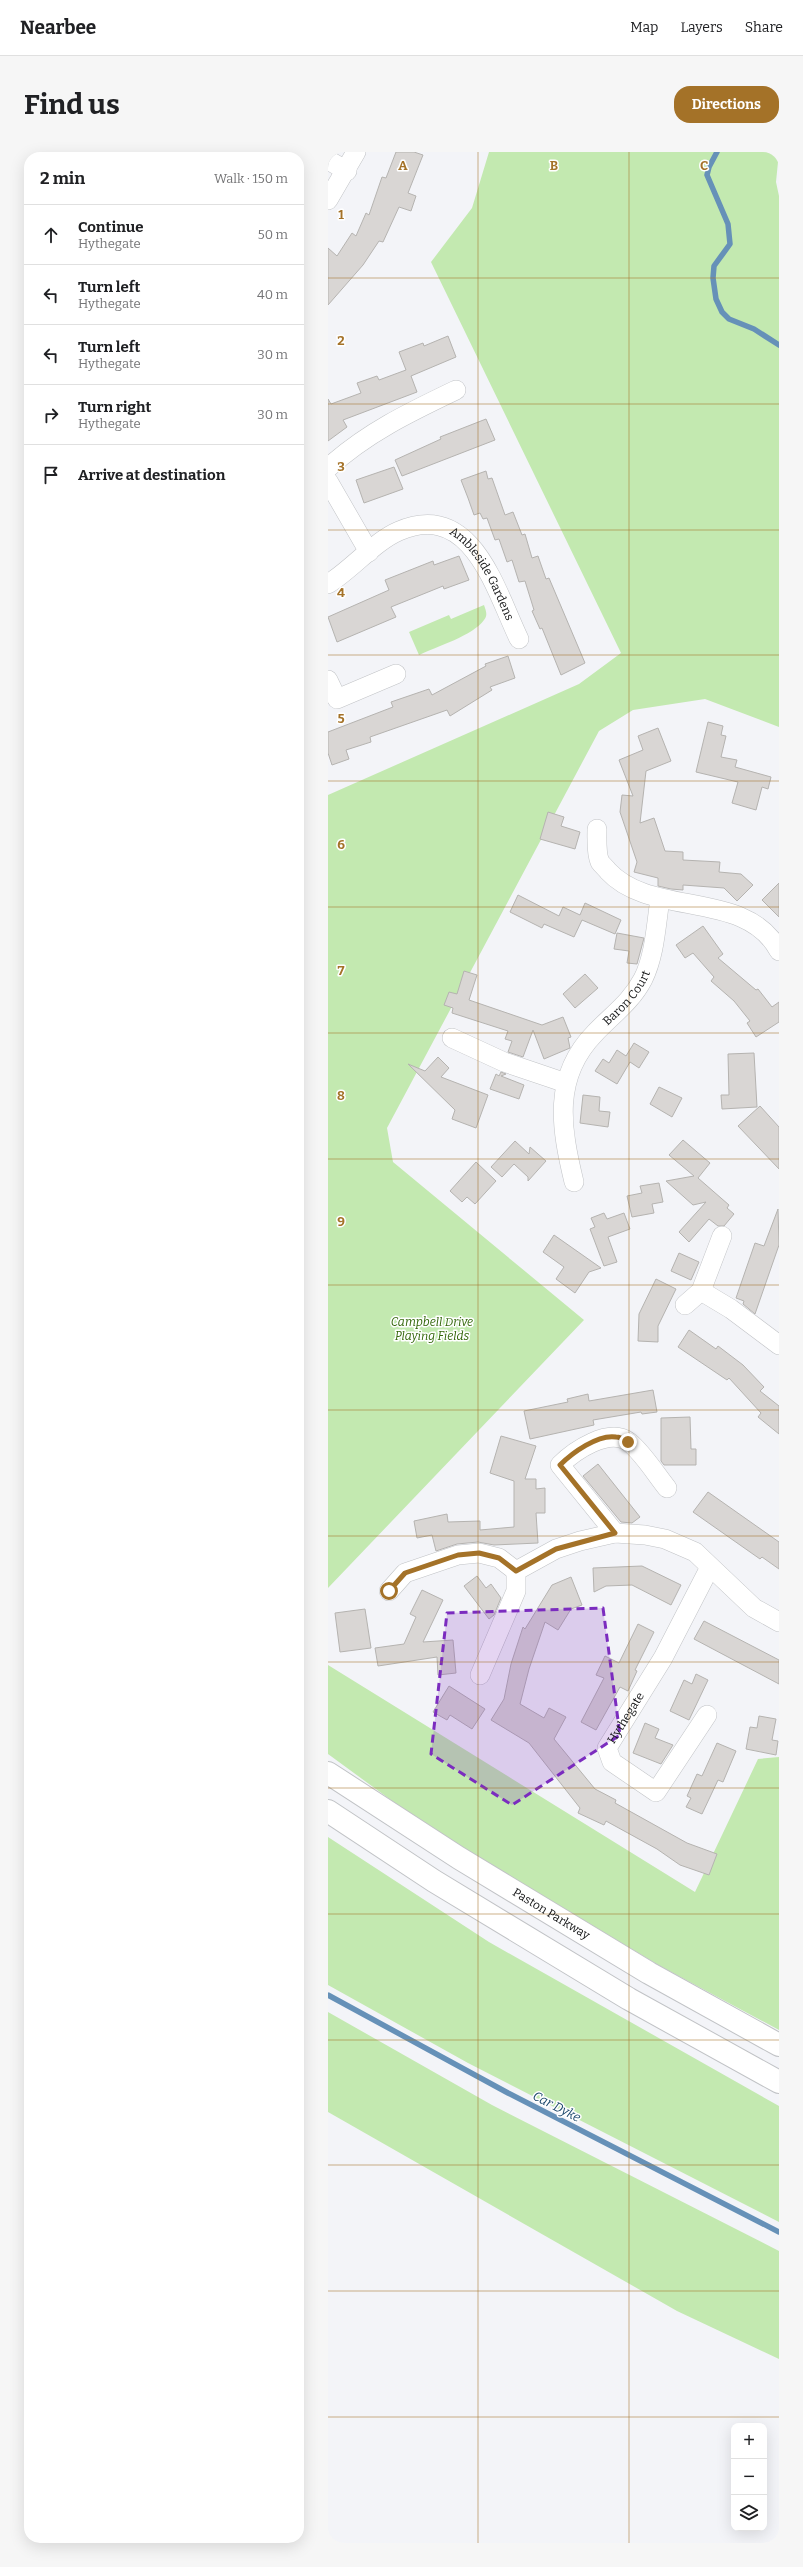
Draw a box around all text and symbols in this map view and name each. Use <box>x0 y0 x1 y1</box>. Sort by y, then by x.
text: Nearbee <box>20 16 96 39</box>
text: Map <box>630 19 658 36</box>
text: Layers <box>680 19 723 36</box>
text: Share <box>745 19 783 36</box>
button: Directions <box>674 86 779 123</box>
text: Find us <box>24 88 120 121</box>
text: A <box>398 158 408 173</box>
text: B <box>550 158 558 173</box>
text: C <box>700 158 708 173</box>
text: 2 min <box>40 168 85 189</box>
text: Walk · 150 m <box>214 171 288 186</box>
text: 1 <box>338 207 344 222</box>
text: Continue <box>78 218 144 236</box>
icon: ahead <box>40 224 62 246</box>
text: 50 m <box>258 227 288 242</box>
text: Hythegate <box>78 236 141 251</box>
text: Turn left <box>78 278 140 296</box>
icon: left <box>40 284 62 306</box>
text: 40 m <box>257 287 288 302</box>
text: Hythegate <box>78 296 141 311</box>
text: 2 <box>337 333 345 348</box>
text: Turn left <box>78 338 140 356</box>
icon: left <box>40 344 62 366</box>
text: 30 m <box>257 347 288 362</box>
text: Hythegate <box>78 356 141 371</box>
text: Turn right <box>78 398 151 416</box>
icon: right <box>40 404 62 426</box>
text: 30 m <box>257 407 288 422</box>
text: Hythegate <box>78 416 141 431</box>
text: 3 <box>337 459 345 474</box>
icon: arrive <box>40 464 62 486</box>
text: Arrive at destination <box>78 466 225 484</box>
street label: Ambleside Gardens <box>447 524 517 623</box>
text: 4 <box>337 585 345 600</box>
text: 5 <box>337 711 345 726</box>
text: 6 <box>337 837 345 852</box>
text: 7 <box>338 963 345 978</box>
street label: Baron Court <box>600 968 653 1028</box>
text: 8 <box>337 1088 345 1103</box>
text: 9 <box>337 1214 345 1229</box>
park label: Campbell Drive Playing Fields <box>391 1315 473 1343</box>
route end <box>619 1433 637 1451</box>
route start <box>380 1582 398 1600</box>
street label: Hythegate <box>605 1690 647 1746</box>
street label: Paston Parkway <box>510 1885 593 1943</box>
water label: Car Dyke <box>530 2088 584 2125</box>
map controls <box>731 2423 767 2531</box>
button: + <box>731 2423 767 2459</box>
button: − <box>731 2459 767 2495</box>
button: layers <box>731 2495 767 2531</box>

